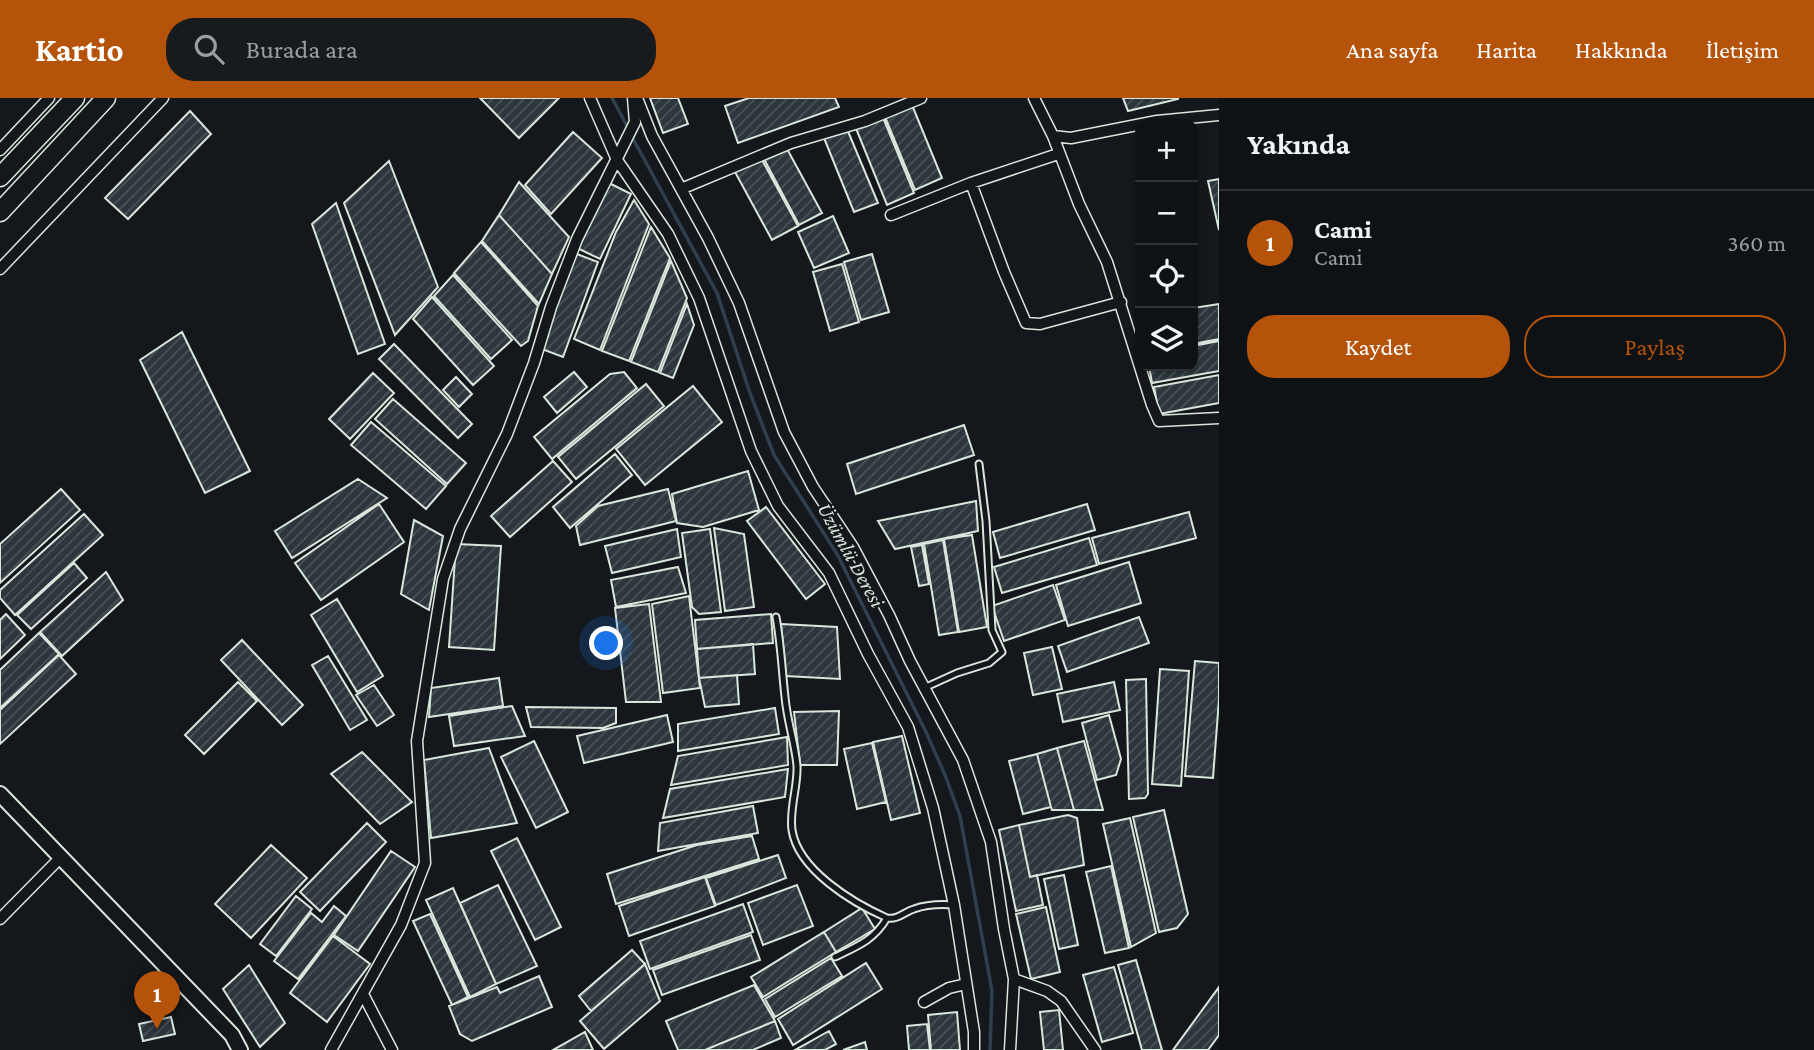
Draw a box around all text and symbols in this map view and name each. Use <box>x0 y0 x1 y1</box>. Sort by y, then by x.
search box <box>166 18 656 81</box>
icon: search <box>190 30 228 68</box>
text: Kartio <box>35 31 124 68</box>
text: Burada ara <box>246 35 358 64</box>
text: Ana sayfa <box>1346 36 1438 63</box>
text: Harita <box>1476 36 1537 63</box>
text: Hakkında <box>1575 36 1668 63</box>
text: İletişim <box>1706 36 1779 63</box>
map controls <box>1135 119 1198 371</box>
button: + <box>1135 119 1198 182</box>
text: Yakında <box>1247 127 1350 160</box>
button: − <box>1135 182 1198 245</box>
text: Cami <box>1314 215 1372 244</box>
text: 1 <box>1266 230 1274 256</box>
text: 360 m <box>1728 230 1786 256</box>
text: Cami <box>1314 244 1363 270</box>
button: locate <box>1135 245 1198 308</box>
button: layers <box>1135 308 1198 371</box>
button: Kaydet <box>1247 315 1510 378</box>
button: Paylaş <box>1524 315 1786 378</box>
water label: Üzümlü Deresi <box>812 498 890 612</box>
your location <box>589 626 623 660</box>
pin: 1 <box>134 971 180 1029</box>

